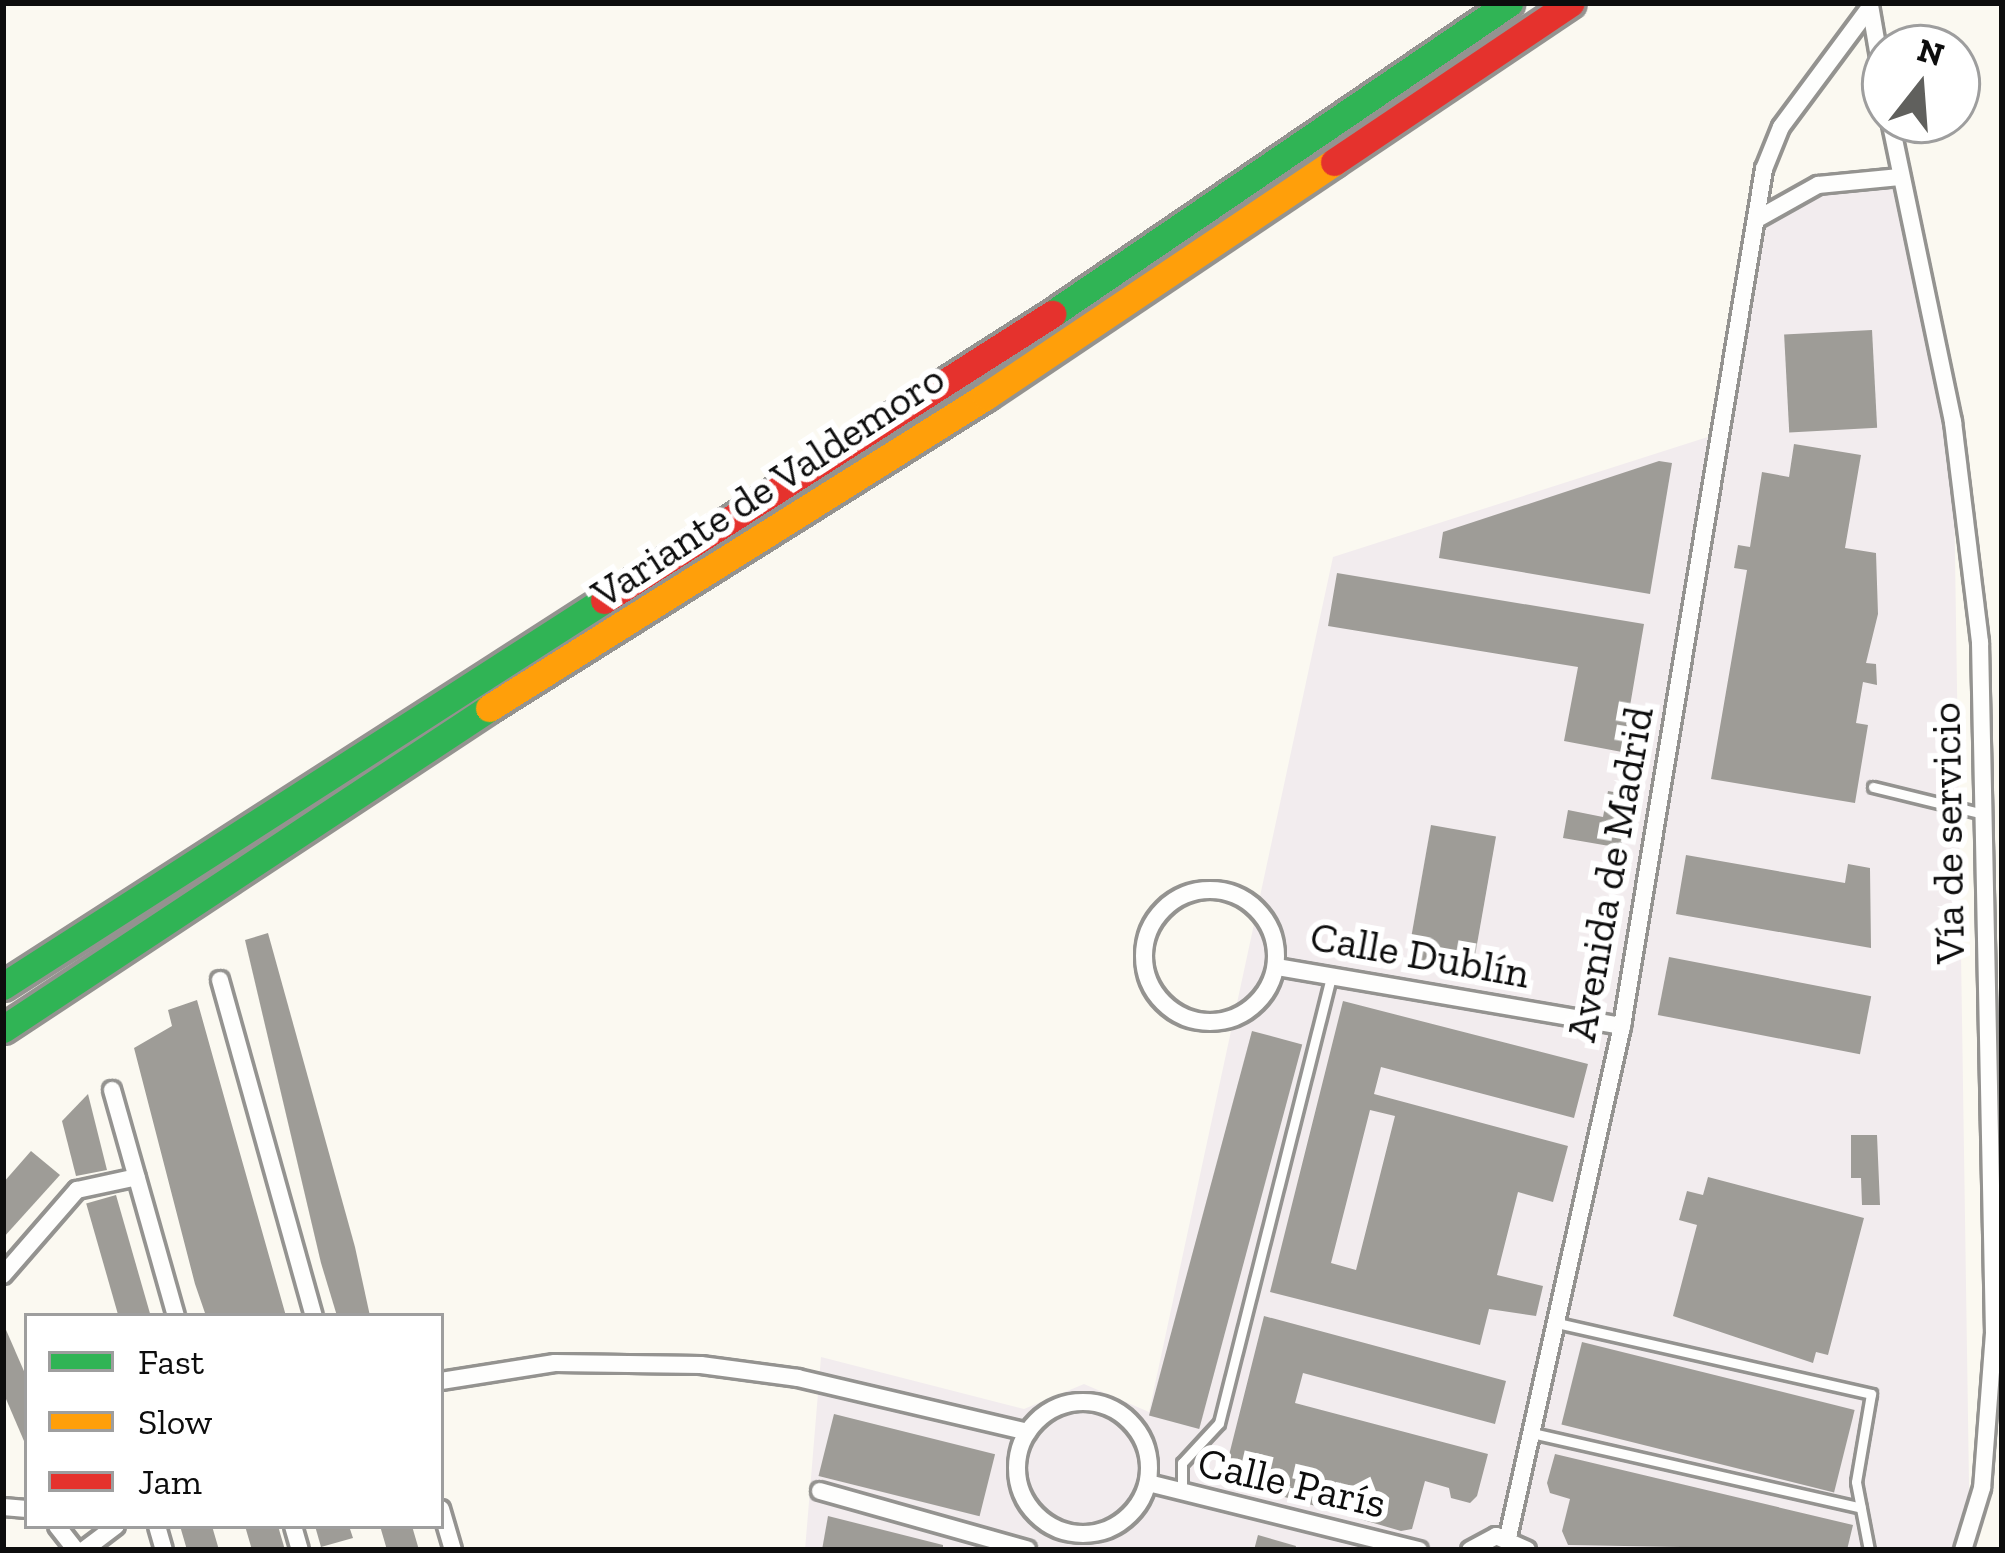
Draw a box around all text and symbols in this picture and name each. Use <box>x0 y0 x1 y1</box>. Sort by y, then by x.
north arrow <box>1861 24 1981 144</box>
text: N <box>1913 30 1948 74</box>
street label: Variante de Valdemoro <box>582 353 954 619</box>
street label: Vía de servicio <box>1921 702 1975 964</box>
street label: Avenida de Madrid <box>1556 703 1664 1045</box>
street label: Calle Dublín <box>1306 911 1534 999</box>
legend <box>24 1313 444 1529</box>
text: Fast <box>138 1340 204 1383</box>
text: Slow <box>138 1400 212 1443</box>
street label: Calle París <box>1193 1437 1391 1529</box>
text: Jam <box>138 1460 202 1503</box>

